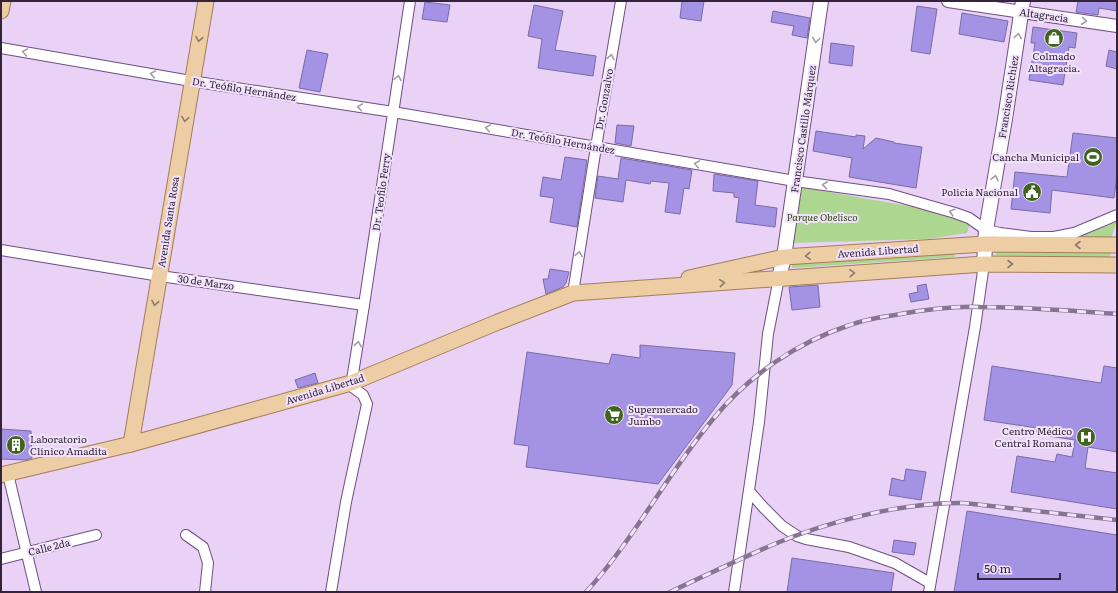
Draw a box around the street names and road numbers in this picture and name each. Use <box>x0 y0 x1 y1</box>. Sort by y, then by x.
street label: Altagracia <box>1019 4 1070 25</box>
street label: Francisco Richiez <box>994 54 1021 139</box>
street label: Francisco Castillo Márquez <box>786 64 819 194</box>
street label: Dr. Gonzalvo <box>591 67 616 131</box>
street label: Dr. Teófilo Hernández <box>191 73 297 104</box>
street label: Dr. Teófilo Hernández <box>510 124 616 157</box>
street label: Dr. Teofilo Ferry <box>368 152 393 232</box>
street label: Avenida Santa Rosa <box>153 175 182 269</box>
street label: Avenida Libertad <box>837 240 919 261</box>
street label: 30 de Marzo <box>177 270 235 293</box>
street label: Avenida Libertad <box>284 369 366 408</box>
street label: Calle 2da <box>26 534 72 559</box>

